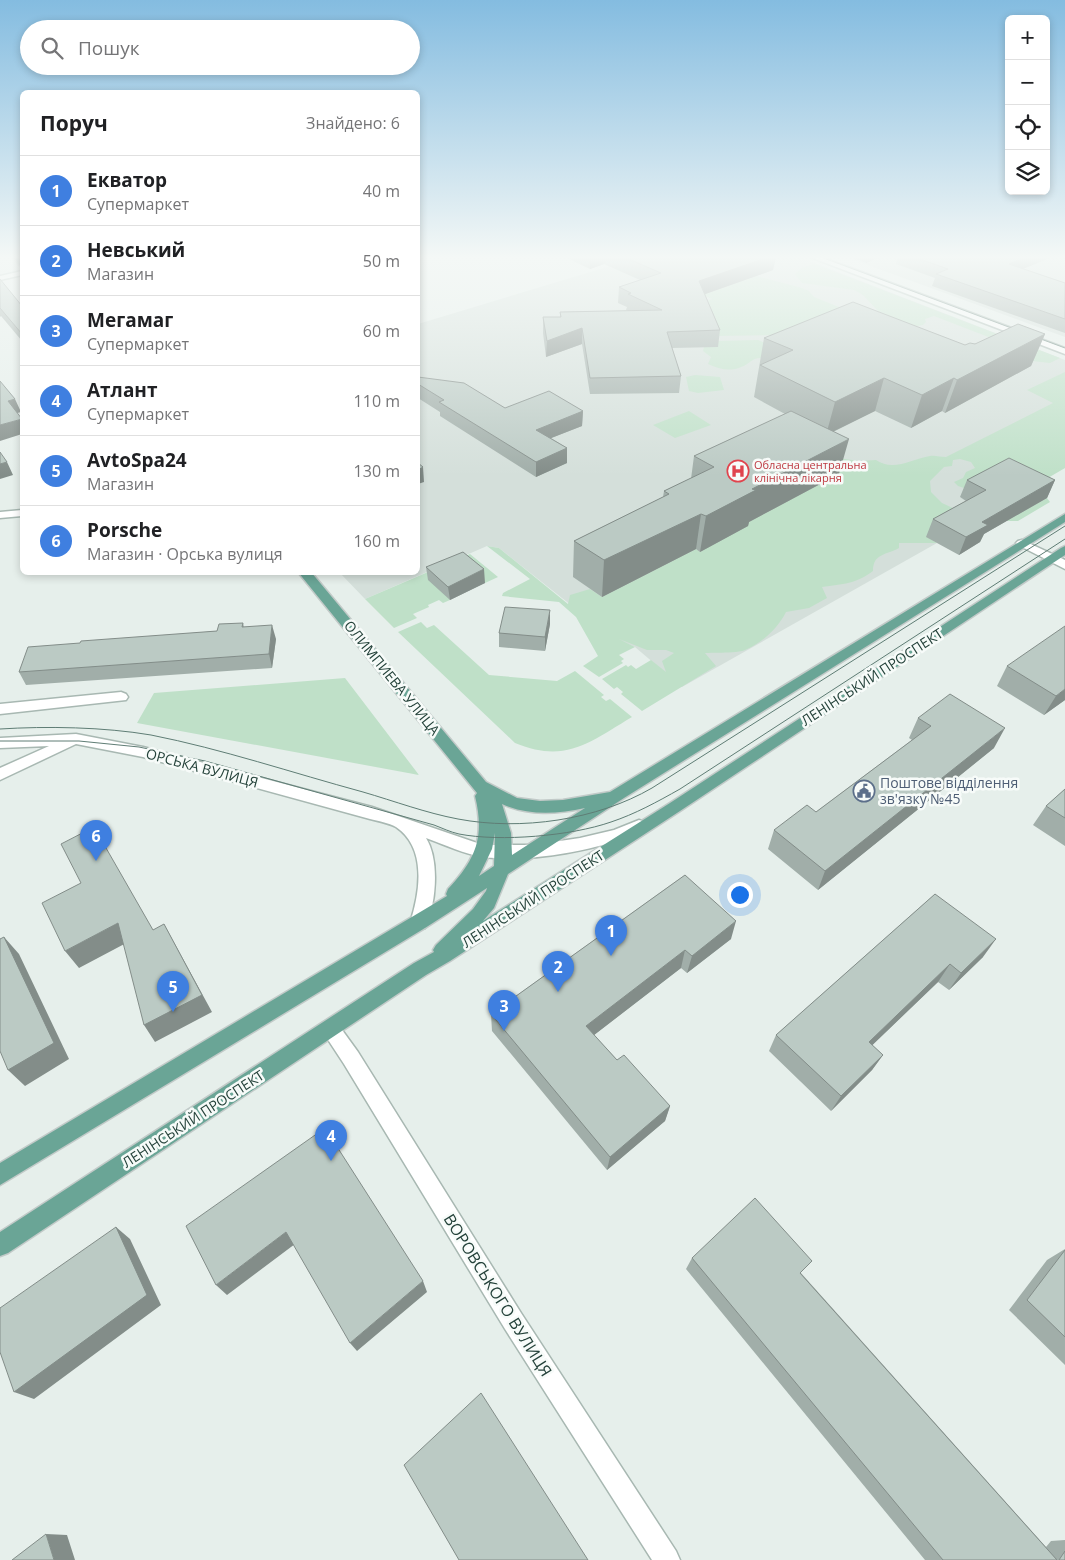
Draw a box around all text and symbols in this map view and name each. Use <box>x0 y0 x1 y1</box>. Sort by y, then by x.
map controls <box>1005 15 1050 195</box>
button: + <box>1005 15 1050 60</box>
search box <box>20 20 420 75</box>
icon: search <box>38 34 66 62</box>
text: Пошук <box>78 35 140 61</box>
button: − <box>1005 60 1050 105</box>
button: locate <box>1005 105 1050 150</box>
text: Поруч <box>40 109 108 137</box>
text: Знайдено: 6 <box>306 112 400 134</box>
button: layers <box>1005 150 1050 195</box>
text: Екватор <box>87 167 167 193</box>
text: 1 <box>51 180 61 202</box>
text: 40 m <box>363 180 400 202</box>
text: Супермаркет <box>87 193 189 215</box>
text: Невський <box>87 237 185 263</box>
text: 2 <box>51 250 61 272</box>
text: 50 m <box>363 250 400 272</box>
text: Магазин <box>87 263 154 285</box>
text: Мегамаг <box>87 307 173 333</box>
text: 3 <box>51 320 61 342</box>
text: 60 m <box>363 320 400 342</box>
text: Супермаркет <box>87 333 189 355</box>
text: Атлант <box>87 377 157 403</box>
text: 4 <box>51 390 61 412</box>
text: 110 m <box>354 390 400 412</box>
text: Супермаркет <box>87 403 189 425</box>
text: AvtoSpa24 <box>87 447 187 473</box>
place label: Обласна центральна клінічна лікарня <box>754 457 867 485</box>
hospital icon: Обласна центральна клінічна лікарня <box>726 459 750 483</box>
text: 5 <box>51 460 61 482</box>
text: 130 m <box>354 460 400 482</box>
text: Магазин <box>87 473 154 495</box>
text: Porsche <box>87 517 162 543</box>
text: 6 <box>51 530 61 552</box>
text: 160 m <box>354 530 400 552</box>
text: Магазин · Орська вулиця <box>87 543 283 565</box>
street label: ОЛИМПИЕВА УЛИЦА <box>340 616 445 739</box>
street label: ЛЕНІНСЬКИЙ ПРОСПЕКТ <box>797 623 947 730</box>
street label: ОРСЬКА ВУЛИЦЯ <box>144 743 260 792</box>
place label: Поштове відділення зв'язку №45 <box>880 773 1018 808</box>
public building icon: Поштове відділення зв'язку №45 <box>852 779 876 803</box>
pin: 6 <box>80 820 112 861</box>
street label: ЛЕНІНСЬКИЙ ПРОСПЕКТ <box>458 845 608 952</box>
your location <box>727 882 753 908</box>
pin: 1 <box>595 915 627 956</box>
pin: 2 <box>542 951 574 992</box>
pin: 5 <box>157 971 189 1012</box>
pin: 3 <box>488 990 520 1031</box>
street label: ЛЕНІНСЬКИЙ ПРОСПЕКТ <box>118 1065 268 1172</box>
pin: 4 <box>315 1120 347 1161</box>
street label: ВОРОВСЬКОГО ВУЛИЦЯ <box>439 1209 557 1381</box>

